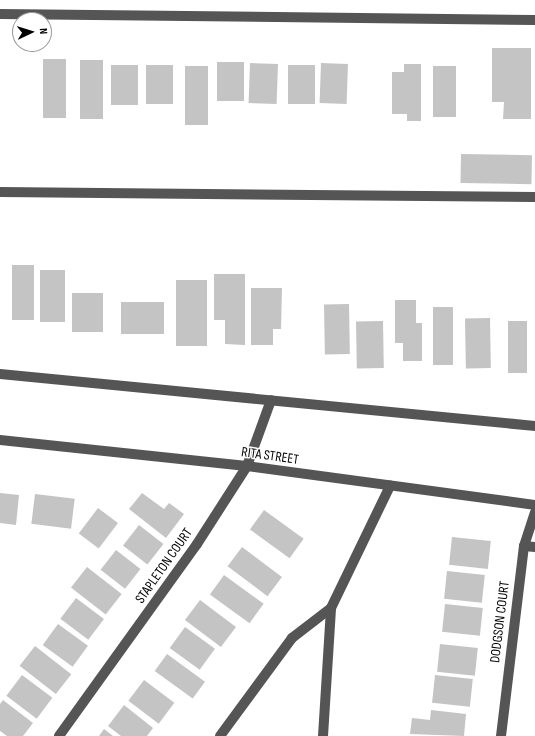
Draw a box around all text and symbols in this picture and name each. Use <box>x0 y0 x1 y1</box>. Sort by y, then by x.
north arrow <box>12 12 52 52</box>
text: N <box>37 28 50 35</box>
street label: RITA STREET <box>240 444 300 468</box>
street label: STAPLETON COURT <box>132 525 196 607</box>
street label: DODGSON COURT <box>487 580 513 664</box>

